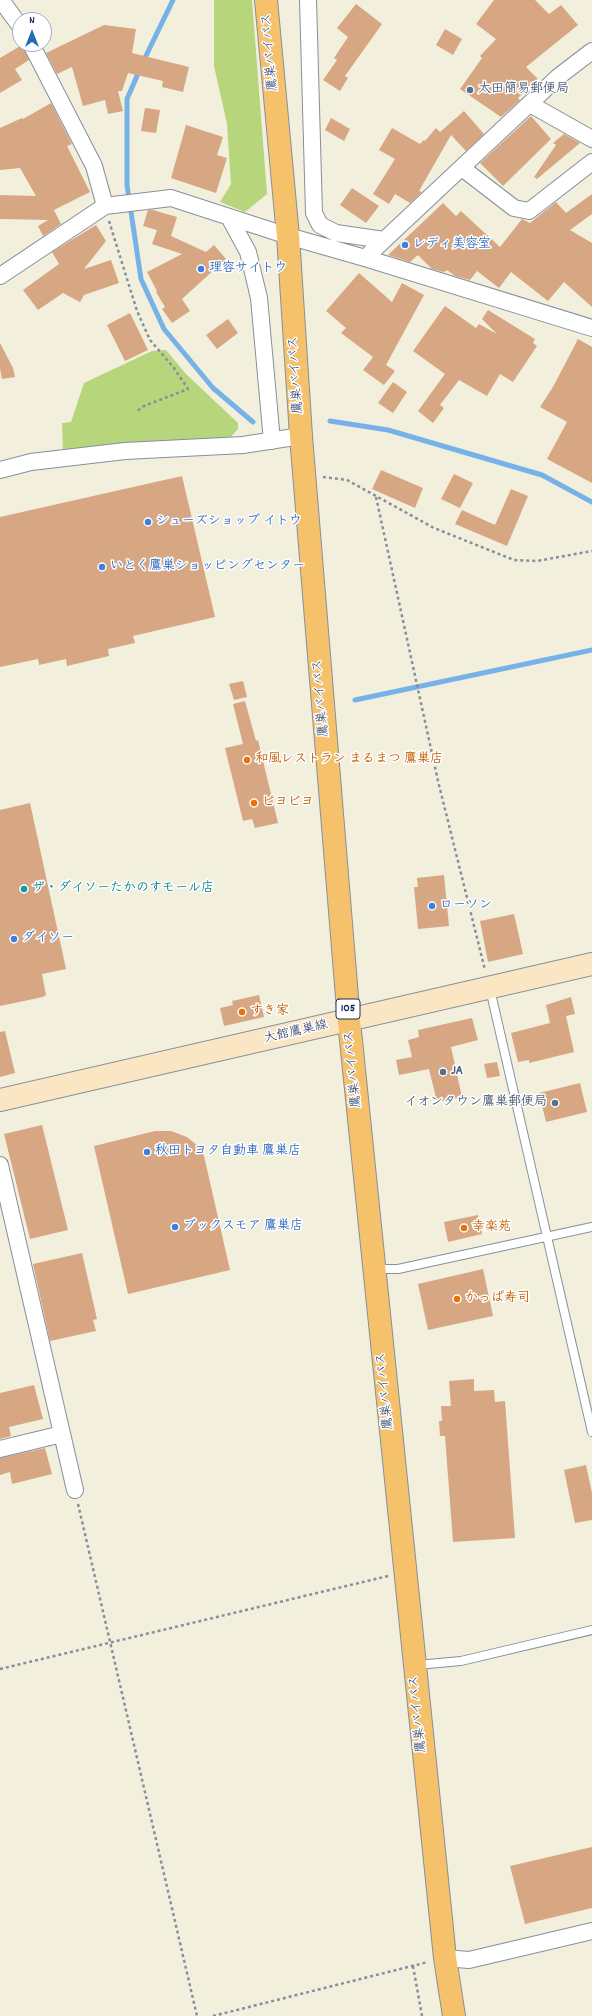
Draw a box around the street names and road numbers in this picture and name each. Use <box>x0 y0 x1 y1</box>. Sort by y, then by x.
street label: 鷹巣バイパス <box>260 12 282 92</box>
street label: 鷹巣バイパス <box>286 336 308 414</box>
street label: 鷹巣バイパス <box>311 658 333 738</box>
road number: 105 <box>336 999 360 1019</box>
street label: 大館鷹巣線 <box>263 1018 329 1048</box>
street label: 鷹巣バイパス <box>342 1029 366 1109</box>
street label: 鷹巣バイパス <box>374 1351 398 1431</box>
street label: 鷹巣バイパス <box>407 1674 431 1754</box>

